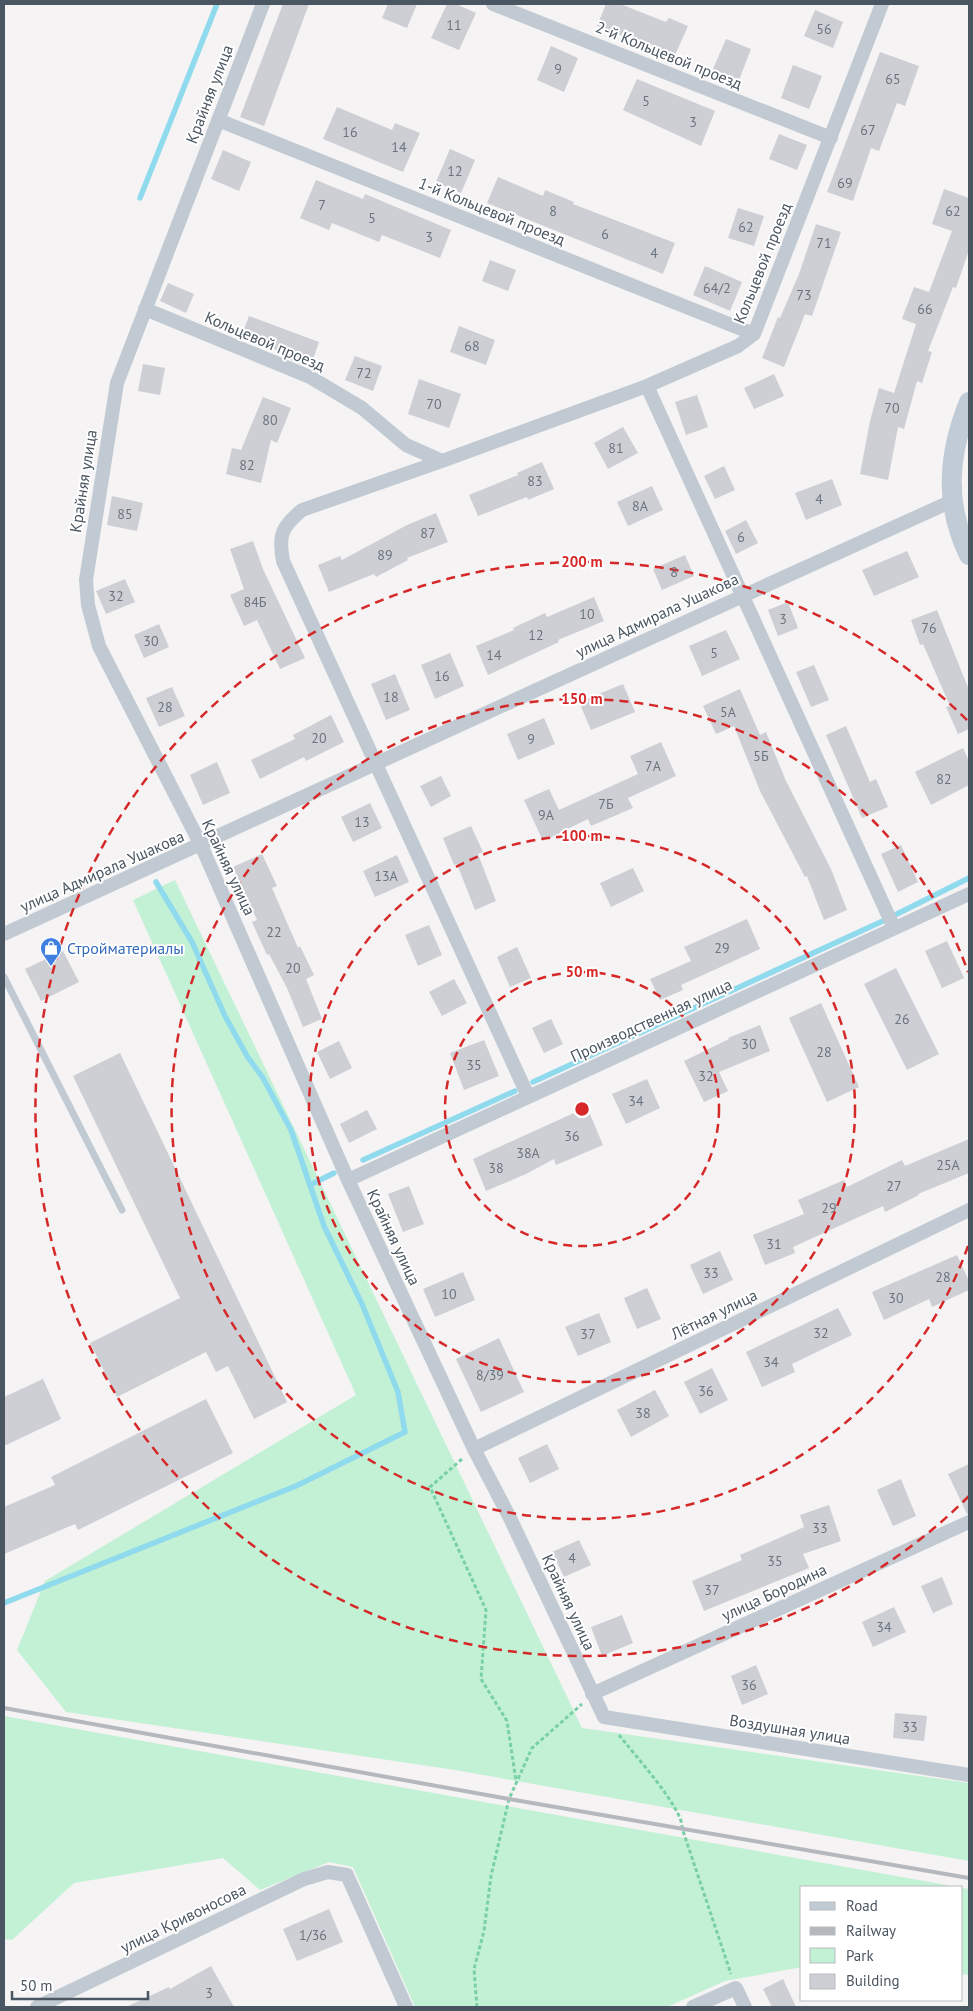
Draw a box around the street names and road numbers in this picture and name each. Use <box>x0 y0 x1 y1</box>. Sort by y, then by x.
street label: 2-й Кольцевой проезд <box>593 16 745 94</box>
street label: Крайняя улица <box>181 42 237 146</box>
street label: 1-й Кольцевой проезд <box>416 172 568 250</box>
street label: Кольцевой проезд <box>729 199 796 326</box>
street label: Кольцевой проезд <box>202 307 328 375</box>
street label: Крайняя улица <box>65 428 101 534</box>
street label: улица Адмирала Ушакова <box>572 568 742 662</box>
street label: Крайняя улица <box>198 816 260 918</box>
street label: улица Адмирала Ушакова <box>17 826 187 916</box>
street label: Производственная улица <box>567 974 735 1066</box>
street label: Крайняя улица <box>363 1186 425 1288</box>
street label: Лётная улица <box>667 1284 760 1344</box>
street label: Крайняя улица <box>538 1551 600 1653</box>
street label: улица Бородина <box>718 1559 830 1625</box>
street label: Воздушная улица <box>728 1710 852 1748</box>
street label: улица Кривоносова <box>117 1879 249 1957</box>

